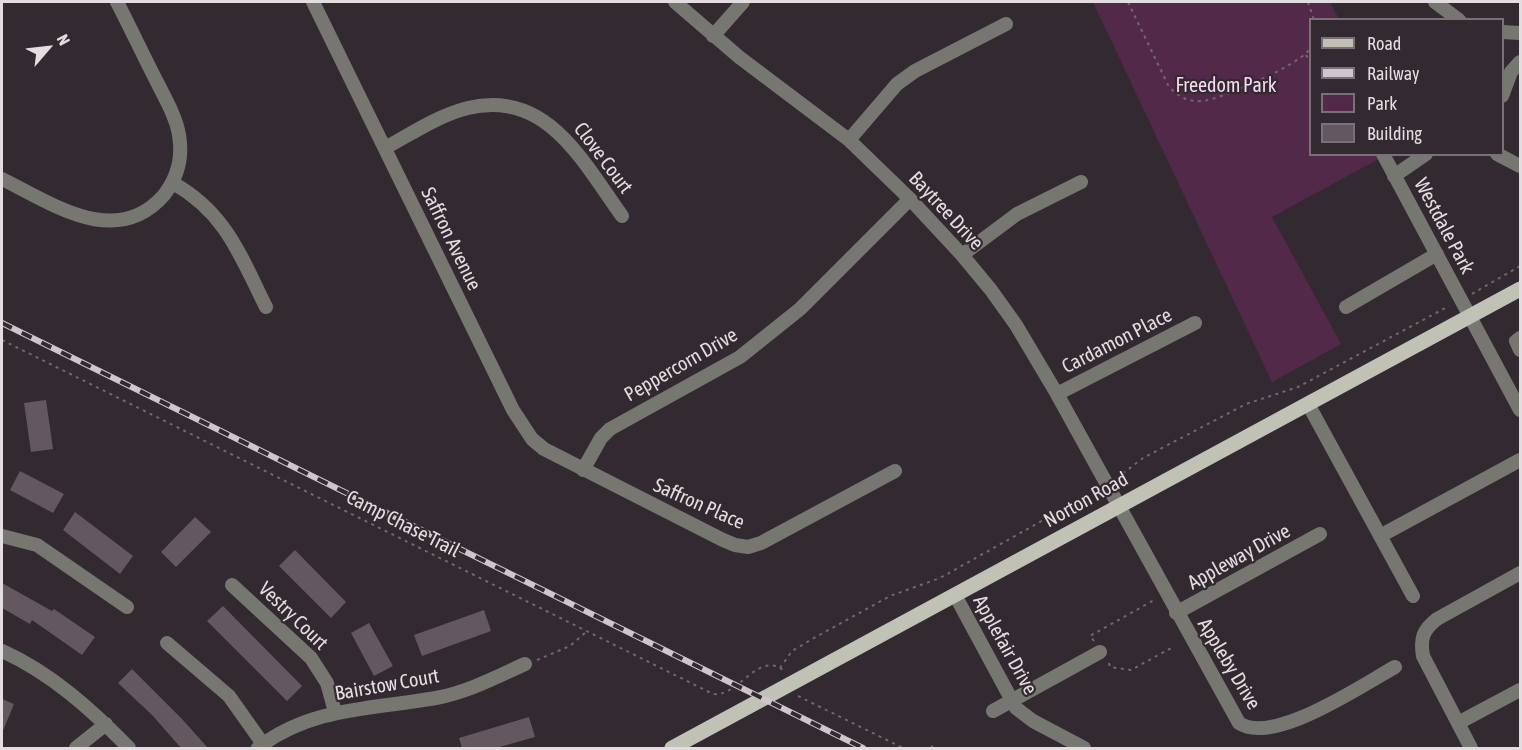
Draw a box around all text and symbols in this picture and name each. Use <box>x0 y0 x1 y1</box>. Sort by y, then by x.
north arrow <box>18 18 78 78</box>
legend <box>1309 18 1504 156</box>
text: N <box>54 31 74 48</box>
text: Road <box>1367 33 1401 54</box>
text: Railway <box>1367 63 1419 84</box>
park label: Freedom Park <box>1176 74 1276 98</box>
text: Park <box>1367 93 1397 114</box>
street label: Clove Court <box>569 118 637 198</box>
text: Building <box>1367 123 1422 144</box>
street label: Baytree Drive <box>904 167 988 255</box>
street label: Westdale Park <box>1409 174 1479 278</box>
street label: Saffron Avenue <box>416 184 486 294</box>
street label: Cardamon Place <box>1058 303 1176 379</box>
street label: Peppercorn Drive <box>620 323 742 407</box>
street label: Norton Road <box>1040 467 1132 533</box>
street label: Saffron Place <box>650 473 748 535</box>
street label: Camp Chase Trail <box>342 485 464 563</box>
street label: Appleway Drive <box>1184 519 1294 595</box>
street label: Vestry Court <box>253 577 333 655</box>
street label: Applefair Drive <box>968 591 1042 699</box>
street label: Appleby Drive <box>1192 614 1266 714</box>
street label: Bairstow Court <box>333 664 441 706</box>

